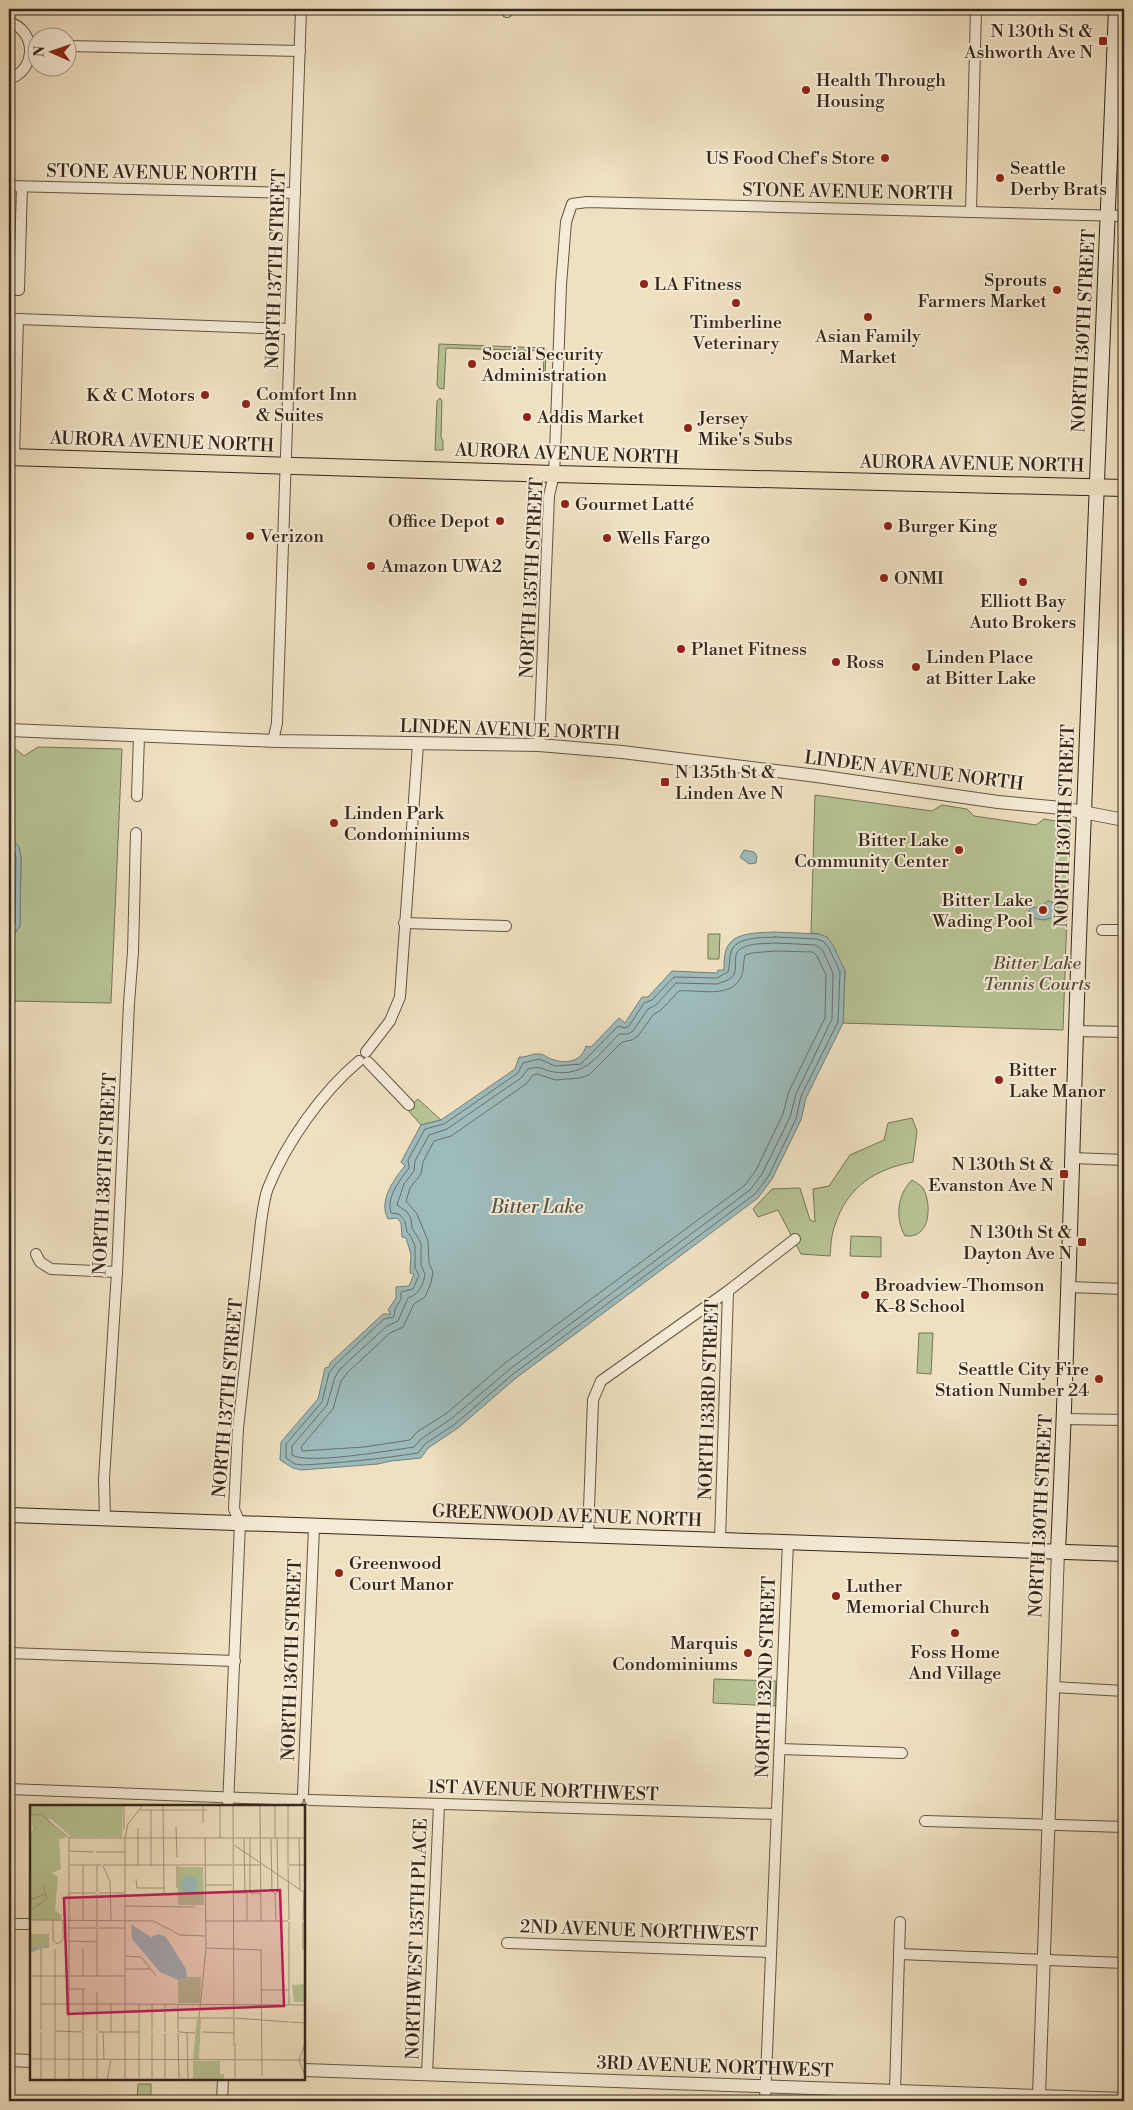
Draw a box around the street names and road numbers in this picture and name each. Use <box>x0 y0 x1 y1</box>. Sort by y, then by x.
street label: STONE AVENUE NORTH <box>46 160 258 186</box>
street label: NORTH 137TH STREET <box>261 168 291 369</box>
street label: STONE AVENUE NORTH <box>742 179 954 205</box>
street label: NORTH 130TH STREET <box>1067 228 1101 433</box>
street label: AURORA AVENUE NORTH <box>48 427 275 457</box>
street label: AURORA AVENUE NORTH <box>453 439 680 469</box>
street label: AURORA AVENUE NORTH <box>859 451 1085 477</box>
street label: NORTH 135TH STREET <box>515 477 549 679</box>
street label: LINDEN AVENUE NORTH <box>399 715 621 745</box>
street label: NORTH 130TH STREET <box>1050 724 1080 928</box>
street label: LINDEN AVENUE NORTH <box>803 746 1026 796</box>
street label: NORTH 138TH STREET <box>88 1072 122 1276</box>
street label: NORTH 137TH STREET <box>208 1297 248 1499</box>
street label: NORTH 133RD STREET <box>694 1299 724 1501</box>
street label: NORTH 130TH STREET <box>1024 1413 1058 1618</box>
street label: GREENWOOD AVENUE NORTH <box>431 1500 703 1532</box>
street label: NORTH 136TH STREET <box>277 1558 307 1762</box>
street label: NORTH 132ND STREET <box>751 1575 781 1778</box>
street label: 1ST AVENUE NORTHWEST <box>427 1775 659 1807</box>
street label: NORTHWEST 135TH PLACE <box>401 1818 433 2060</box>
street label: 2ND AVENUE NORTHWEST <box>520 1915 759 1947</box>
street label: 3RD AVENUE NORTHWEST <box>596 2051 834 2083</box>

